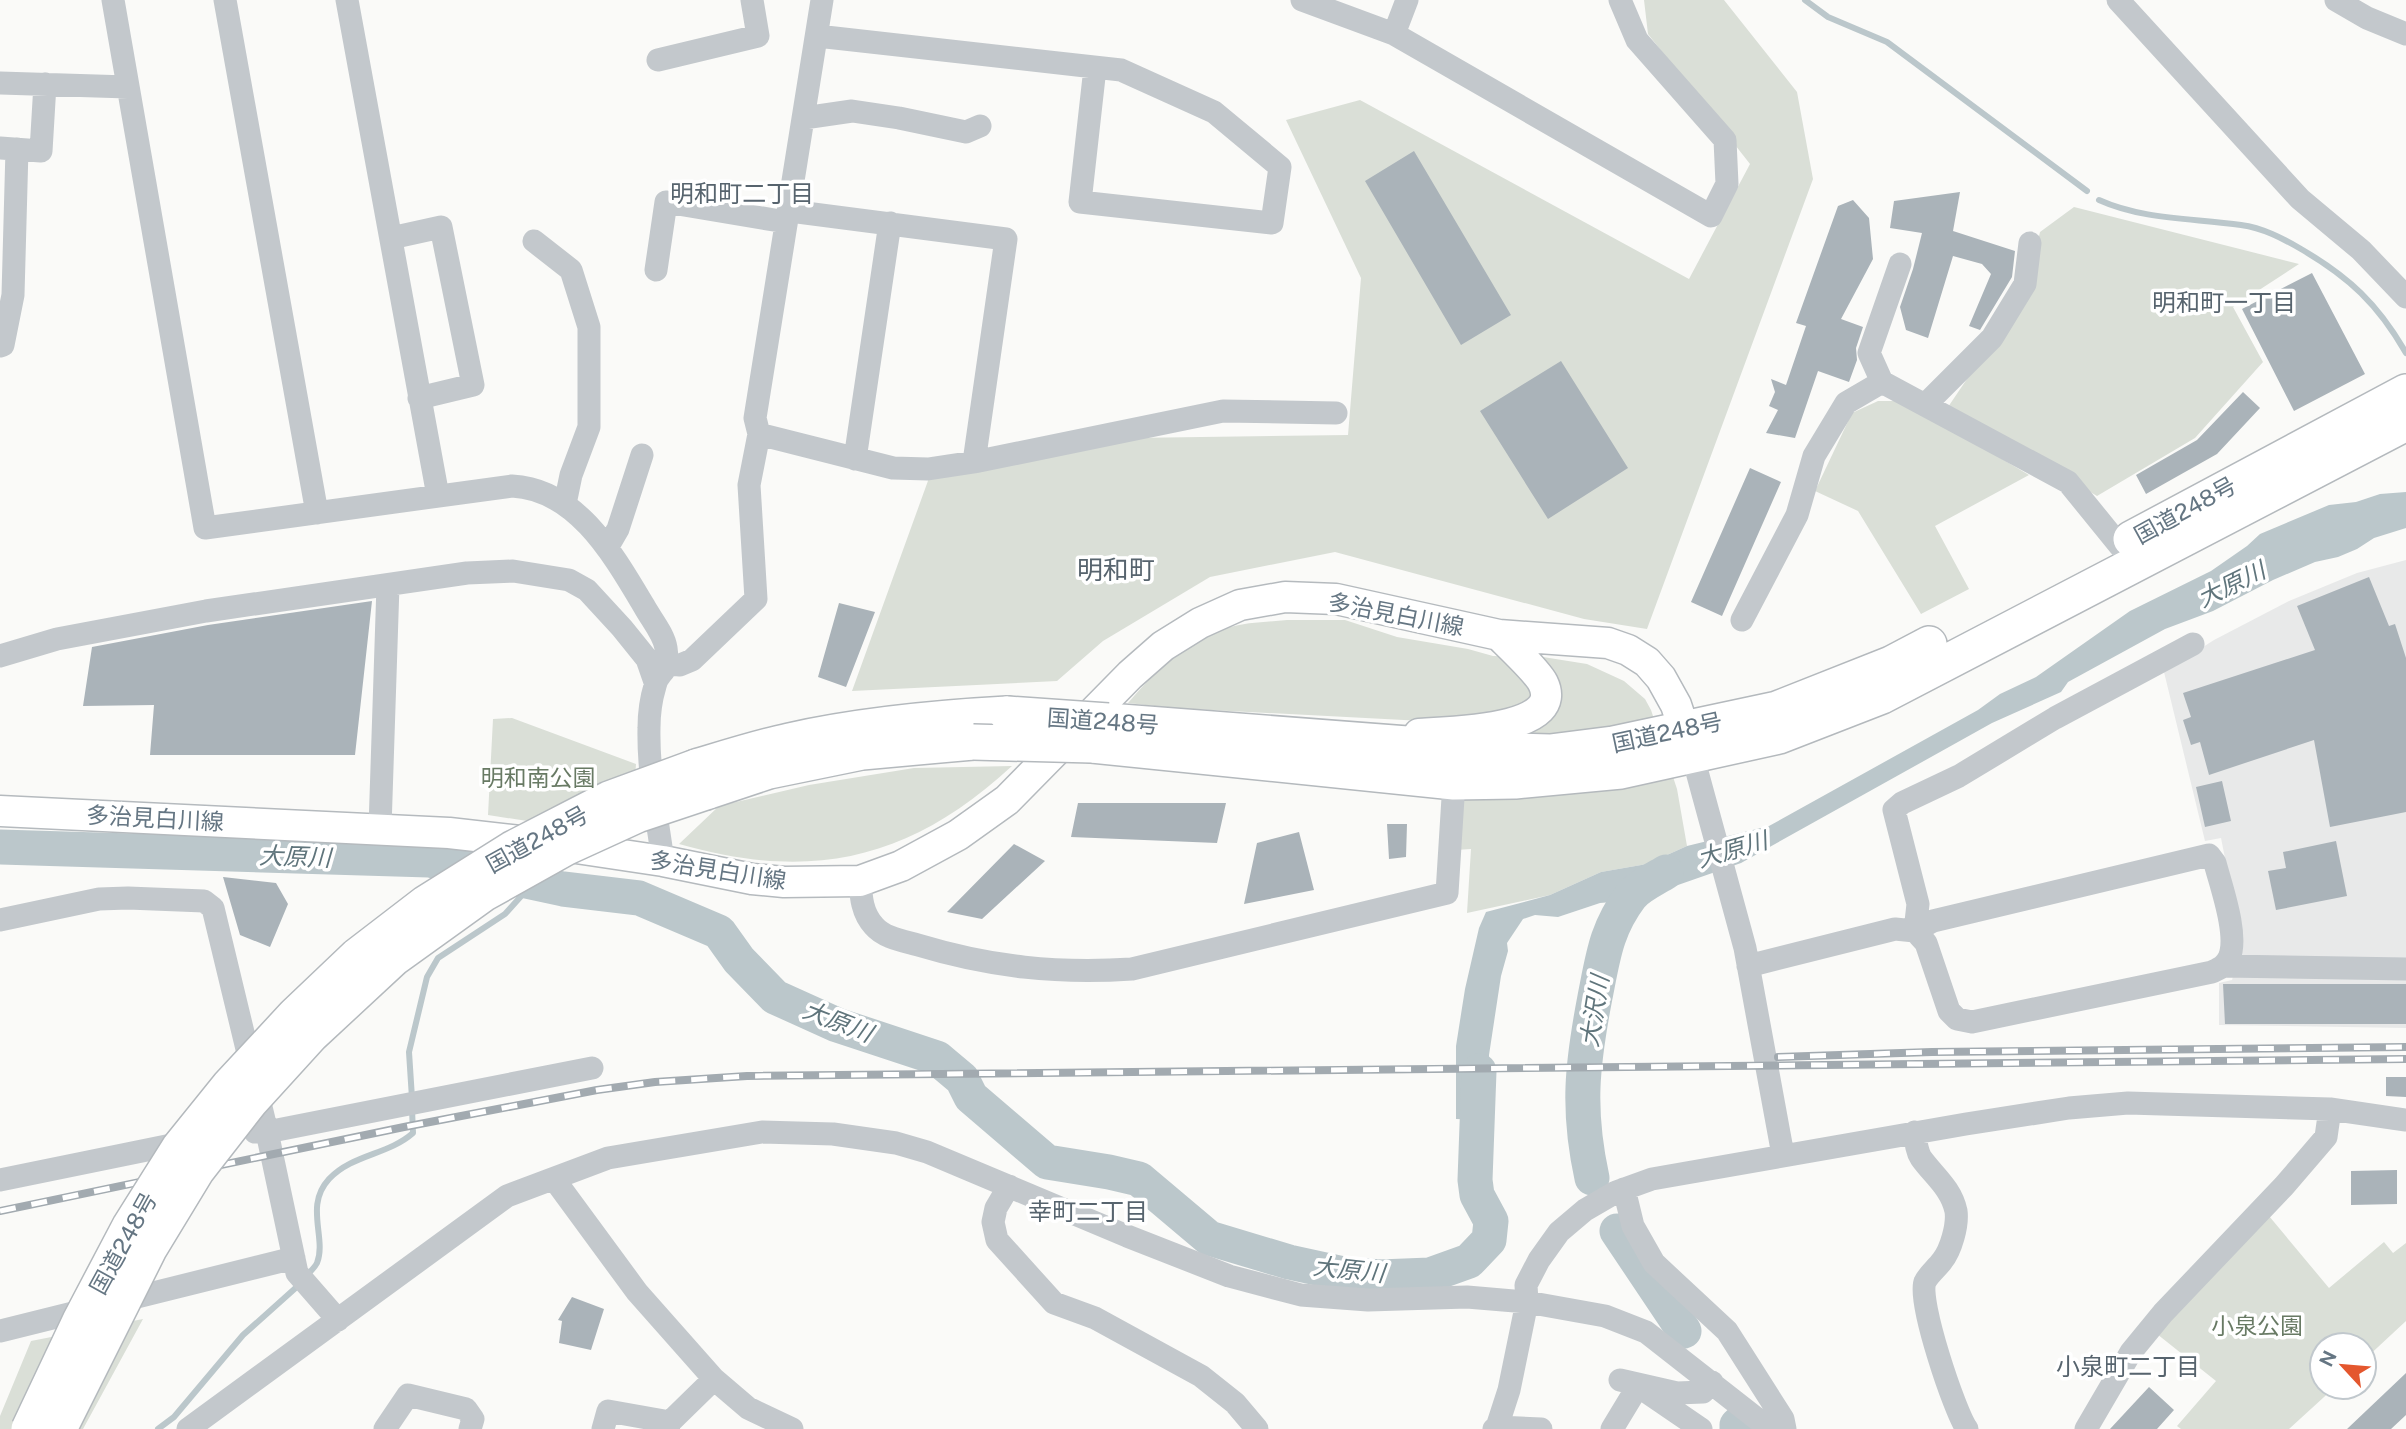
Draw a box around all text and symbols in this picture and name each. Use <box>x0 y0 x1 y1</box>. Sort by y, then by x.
district label: 明和町二丁目 <box>670 179 814 207</box>
district label: 明和町一丁目 <box>2152 288 2296 316</box>
street label: 国道248号 <box>2129 471 2241 549</box>
district label: 明和町 <box>1077 554 1155 585</box>
water label: 大原川 <box>2193 554 2272 612</box>
street label: 多治見白川線 <box>1326 588 1466 640</box>
street label: 国道248号 <box>1046 704 1160 738</box>
street label: 国道248号 <box>1609 707 1725 757</box>
park label: 明和南公園 <box>481 764 596 791</box>
street label: 国道248号 <box>481 800 593 878</box>
street label: 多治見白川線 <box>85 801 225 835</box>
water label: 大原川 <box>1694 825 1773 872</box>
water label: 大原川 <box>259 841 334 871</box>
street label: 多治見白川線 <box>648 846 788 894</box>
water label: 大沢川 <box>1575 970 1614 1049</box>
water label: 大原川 <box>799 995 879 1048</box>
street label: 国道248号 <box>84 1187 162 1299</box>
district label: 幸町二丁目 <box>1028 1197 1148 1225</box>
water label: 大原川 <box>1312 1251 1389 1287</box>
park label: 小泉公園 <box>2211 1312 2303 1339</box>
north arrow <box>2308 1331 2378 1401</box>
text: N <box>2315 1347 2341 1370</box>
district label: 小泉町二丁目 <box>2056 1352 2200 1380</box>

